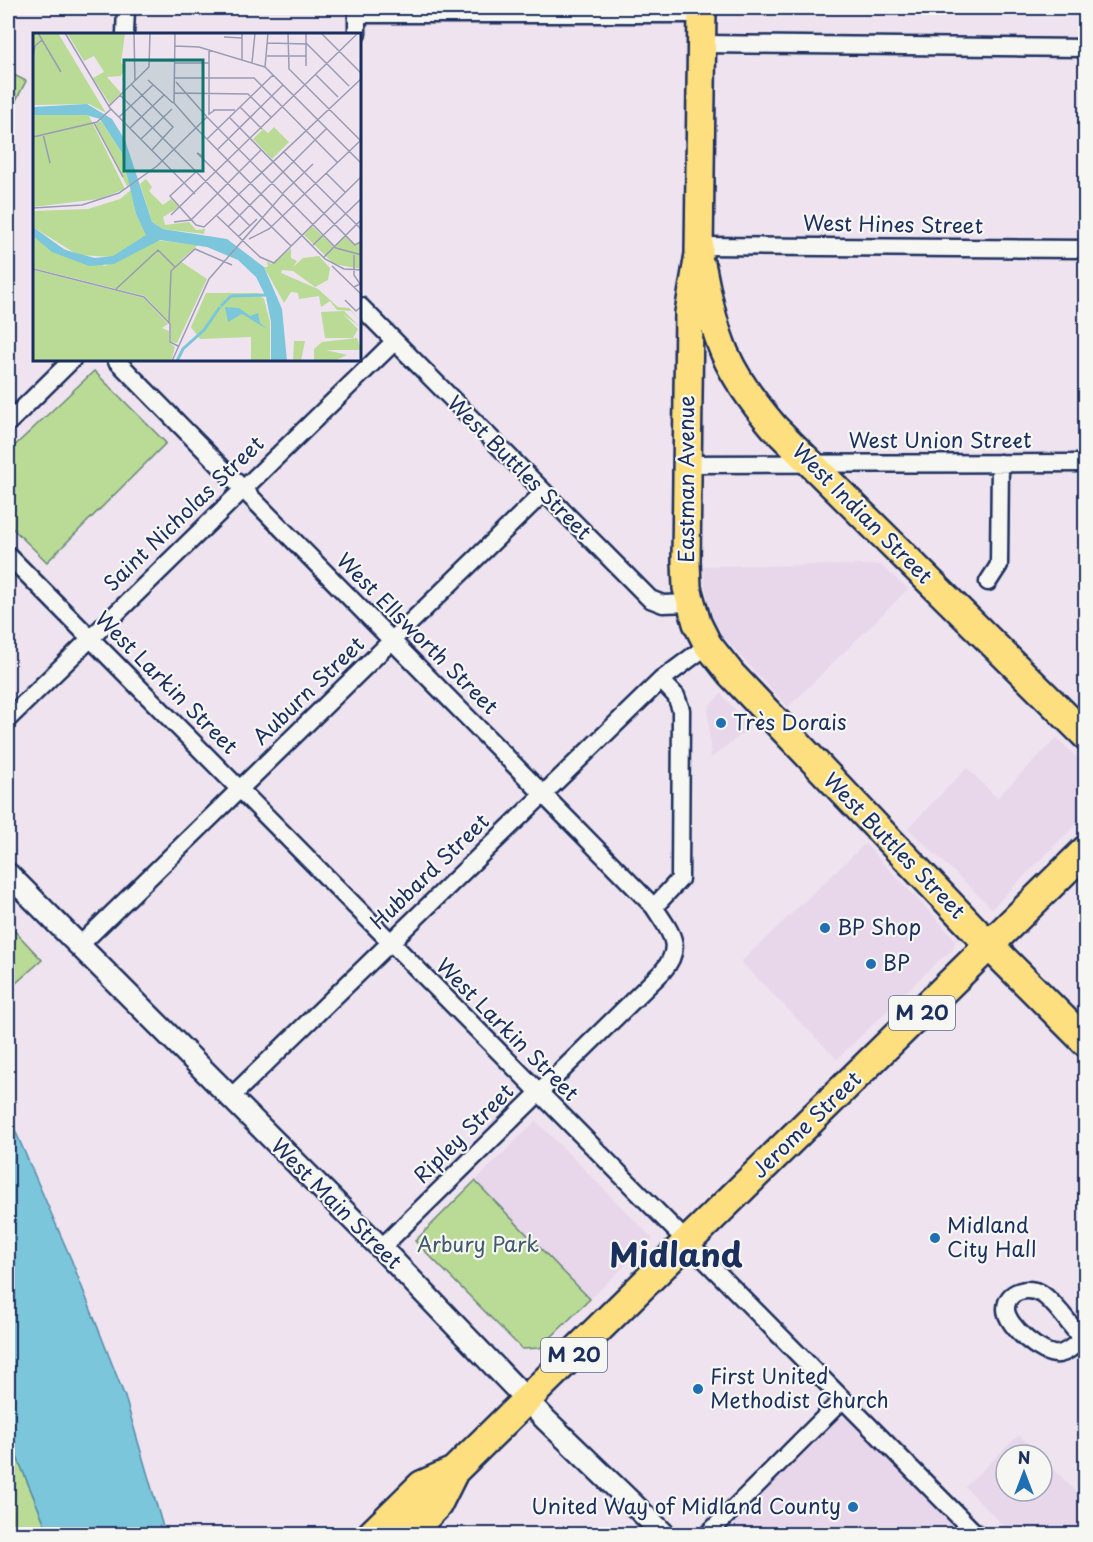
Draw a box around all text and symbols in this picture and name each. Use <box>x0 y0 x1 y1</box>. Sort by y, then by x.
inset map <box>33 33 362 362</box>
street label: West Hines Street <box>803 205 983 241</box>
street label: West Buttles Street <box>441 387 600 546</box>
street label: Eastman Avenue <box>669 395 701 563</box>
street label: West Union Street <box>848 423 1032 455</box>
street label: Saint Nicholas Street <box>95 427 270 598</box>
street label: West Indian Street <box>786 435 941 590</box>
street label: West Ellsworth Street <box>330 544 507 721</box>
street label: West Larkin Street <box>89 603 246 760</box>
street label: Auburn Street <box>244 628 371 751</box>
place label: Très Dorais <box>733 705 847 737</box>
marker: Très Dorais <box>714 716 728 730</box>
street label: West Buttles Street <box>817 764 974 925</box>
street label: Hubbard Street <box>362 805 496 936</box>
place label: BP Shop <box>837 910 921 942</box>
marker: BP Shop <box>818 921 832 935</box>
place label: BP <box>883 946 910 978</box>
street label: West Larkin Street <box>430 950 587 1107</box>
marker: BP <box>864 957 878 971</box>
road number: M 20 <box>889 996 955 1030</box>
street label: Jerome Street <box>743 1063 868 1184</box>
street label: Ripley Street <box>405 1075 520 1190</box>
street label: West Main Street <box>264 1130 410 1276</box>
place label: Midland City Hall <box>947 1208 1036 1264</box>
park label: Arbury Park <box>417 1227 539 1259</box>
district label: Midland <box>609 1228 743 1278</box>
marker: Midland City Hall <box>928 1231 942 1245</box>
road number: M 20 <box>541 1338 607 1372</box>
place label: First United Methodist Church <box>710 1359 889 1415</box>
marker: First United Methodist Church <box>691 1382 705 1396</box>
north arrow <box>994 1443 1054 1503</box>
text: N <box>1018 1445 1030 1469</box>
place label: United Way of Midland County <box>531 1489 841 1521</box>
marker: United Way of Midland County <box>846 1500 860 1514</box>

